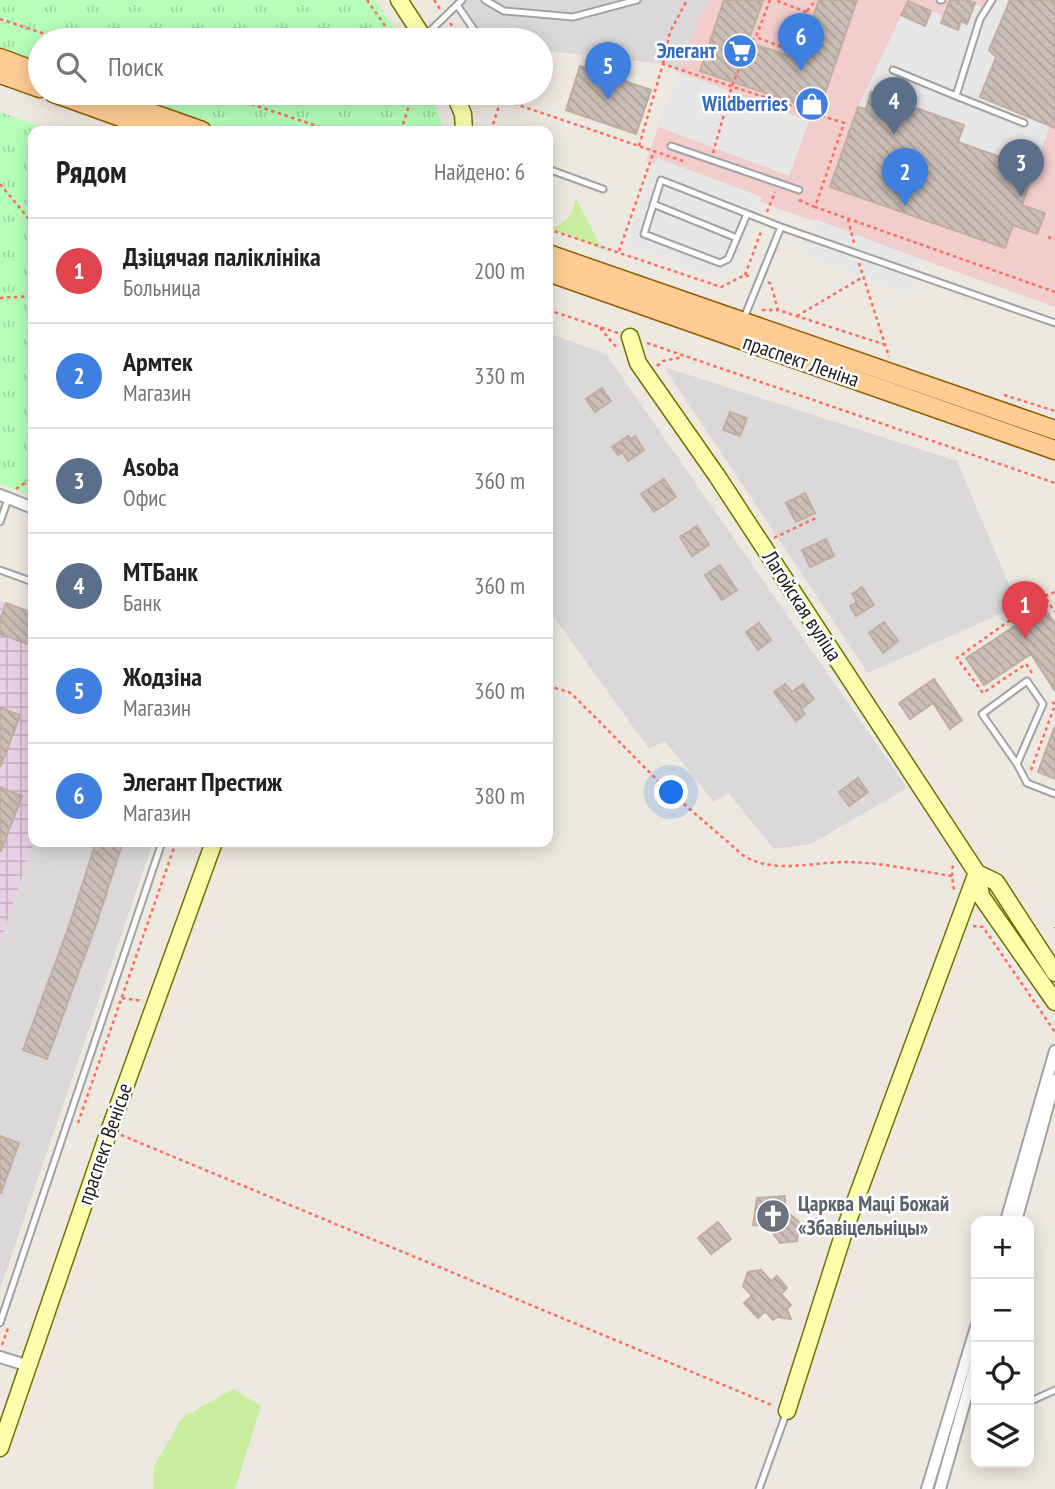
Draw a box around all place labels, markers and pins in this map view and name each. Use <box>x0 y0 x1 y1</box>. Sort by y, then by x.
pin: 6 <box>778 13 824 71</box>
supermarket icon: Элегант <box>721 32 759 70</box>
place label: Элегант <box>657 37 717 64</box>
pin: 5 <box>585 42 631 100</box>
pin: 4 <box>871 77 917 135</box>
shop icon: Wildberries <box>793 85 831 123</box>
place label: Wildberries <box>701 90 788 117</box>
pin: 3 <box>998 139 1044 197</box>
pin: 2 <box>882 148 928 206</box>
pin: 1 <box>1002 581 1048 639</box>
place label: Царква Маці Божай «Збавіцельніцы» <box>798 1190 949 1241</box>
church icon: Царква Маці Божай «Збавіцельніцы» <box>754 1197 792 1235</box>

